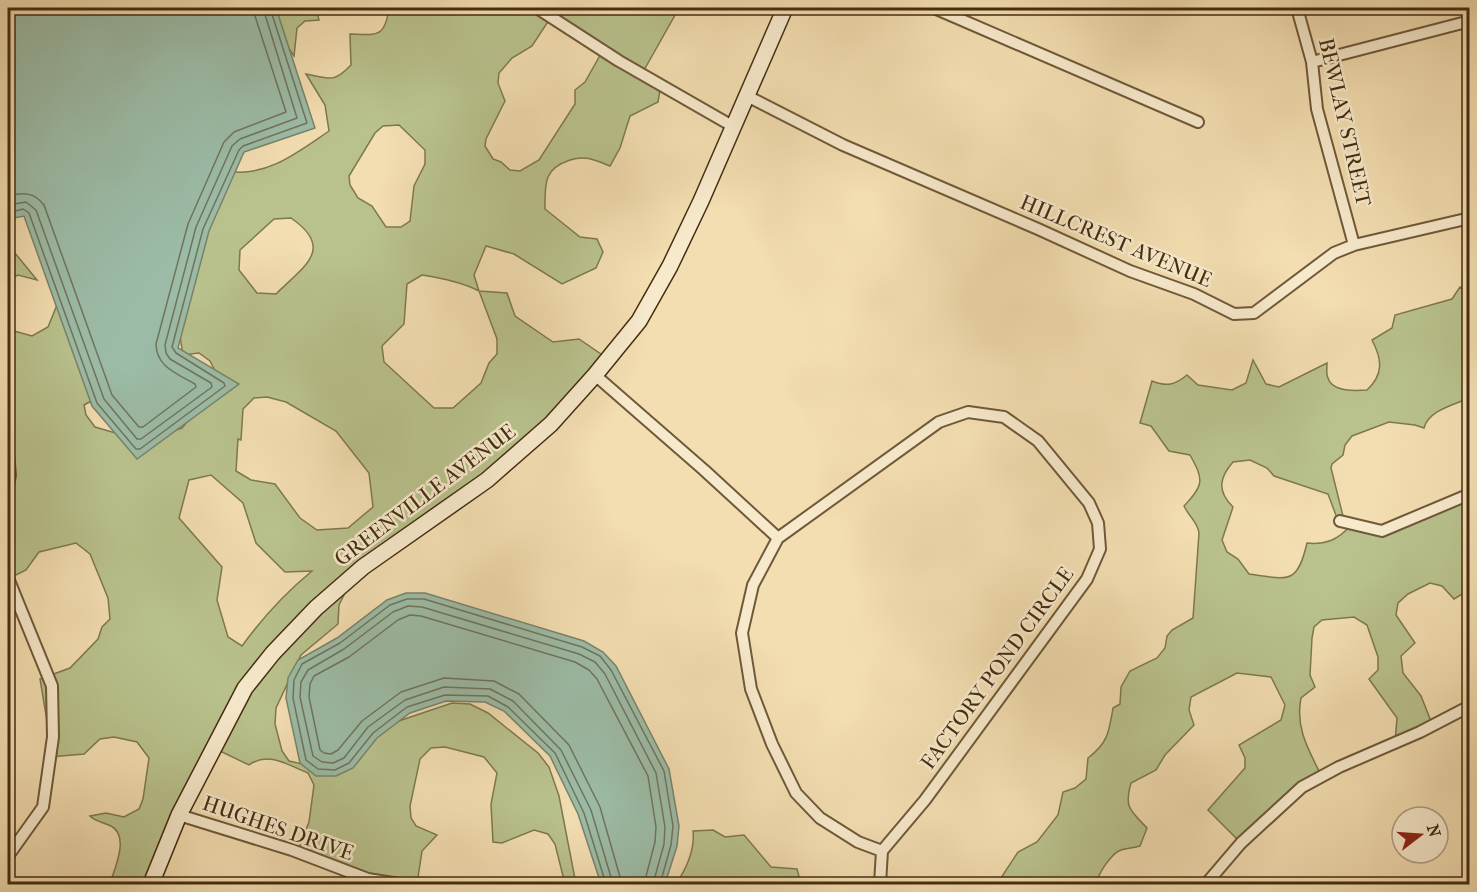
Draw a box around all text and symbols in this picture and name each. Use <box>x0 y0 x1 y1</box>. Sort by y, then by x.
street label: BEWLAY STREET <box>1314 36 1376 209</box>
street label: HILLCREST AVENUE <box>1017 190 1216 292</box>
street label: GREENVILLE AVENUE <box>330 419 520 571</box>
street label: FACTORY POND CIRCLE <box>916 562 1078 774</box>
street label: HUGHES DRIVE <box>199 791 357 865</box>
north arrow <box>1390 805 1450 865</box>
text: N <box>1423 822 1445 840</box>

